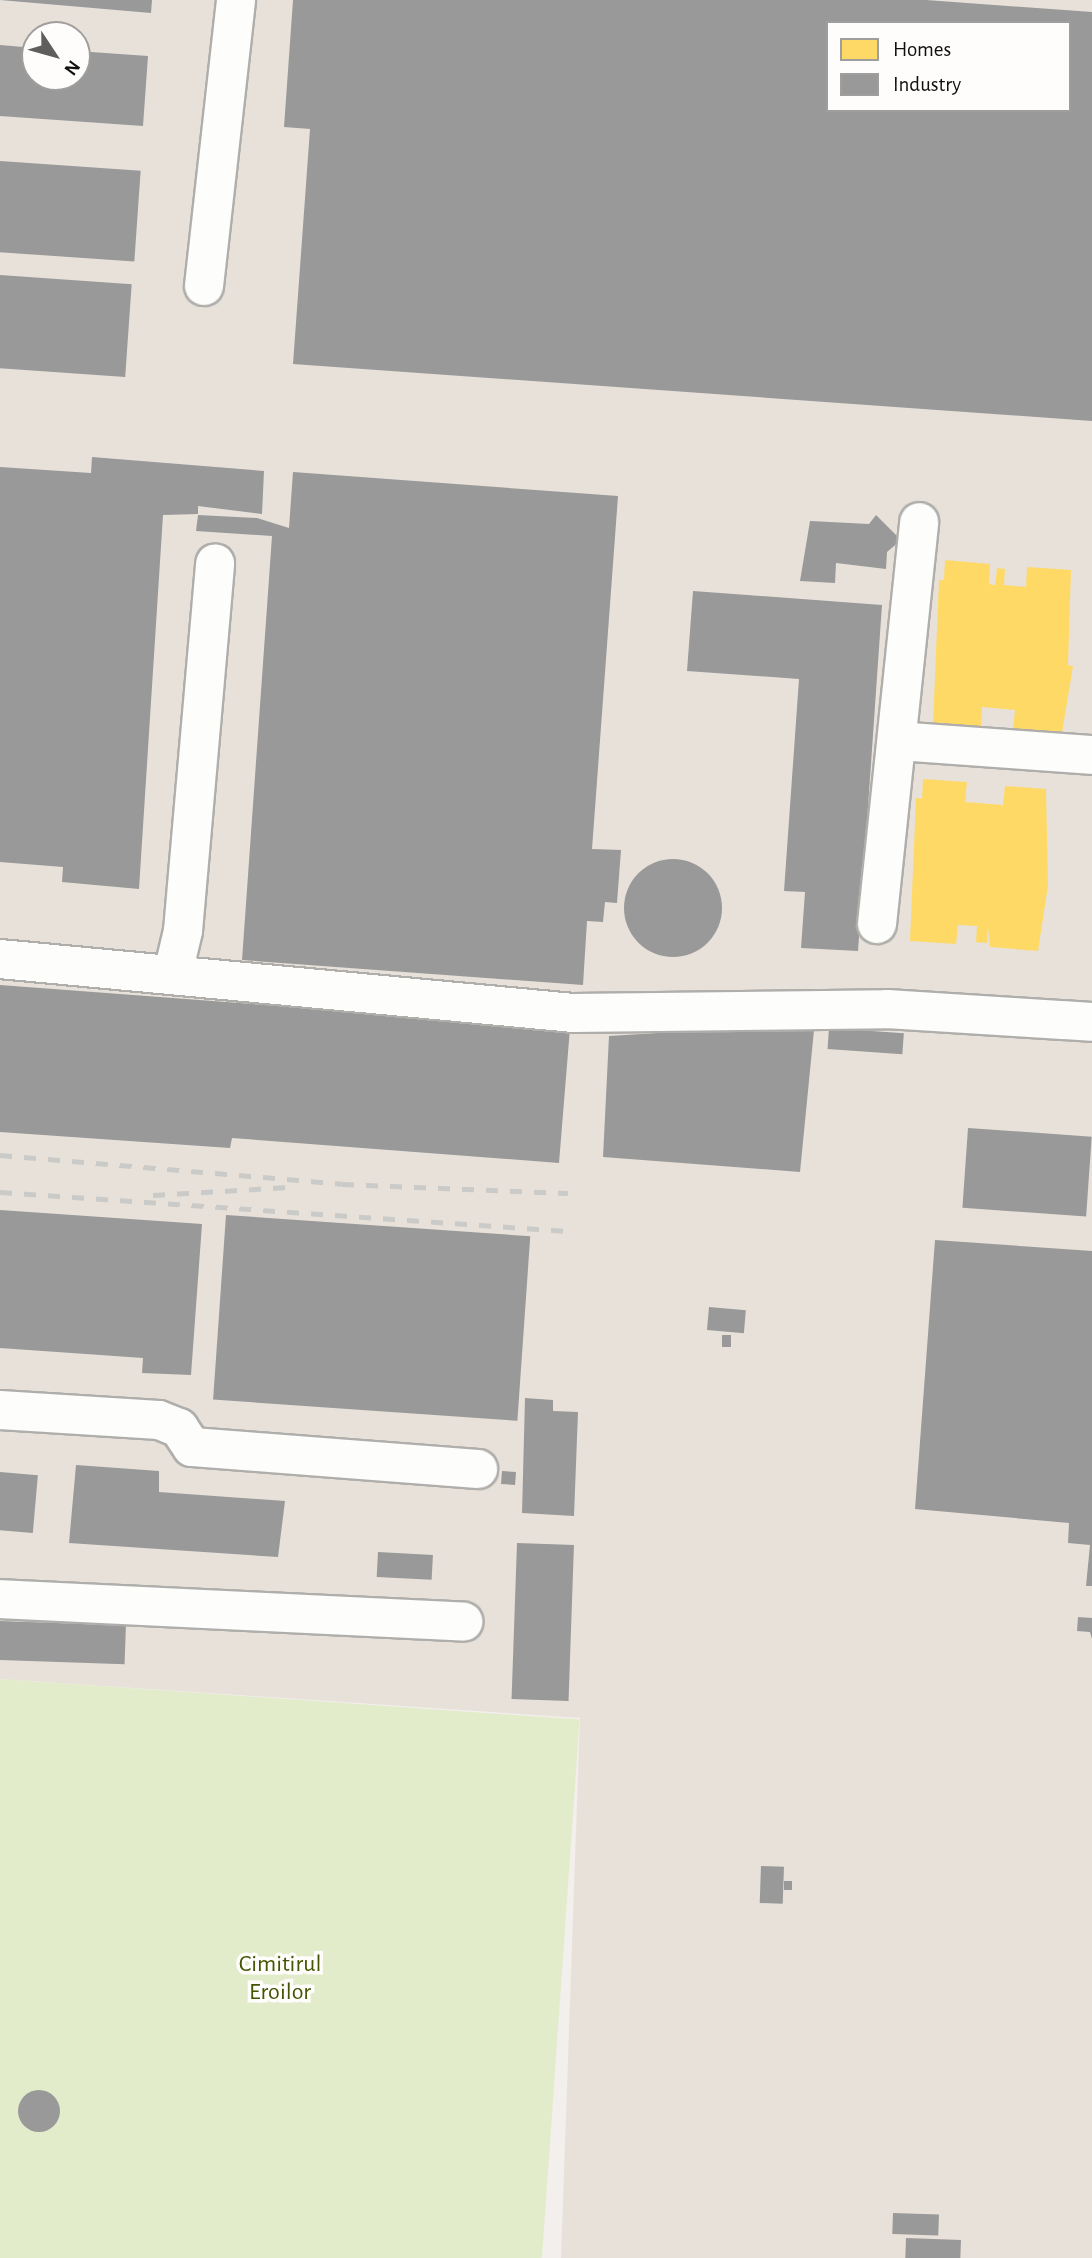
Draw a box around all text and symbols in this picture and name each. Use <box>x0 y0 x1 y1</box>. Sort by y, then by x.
north arrow <box>21 21 91 91</box>
legend <box>826 21 1071 112</box>
text: Homes <box>893 39 951 60</box>
text: N <box>60 57 83 78</box>
text: Industry <box>893 74 961 95</box>
park label: Cimitirul Eroilor <box>239 1951 321 2007</box>

